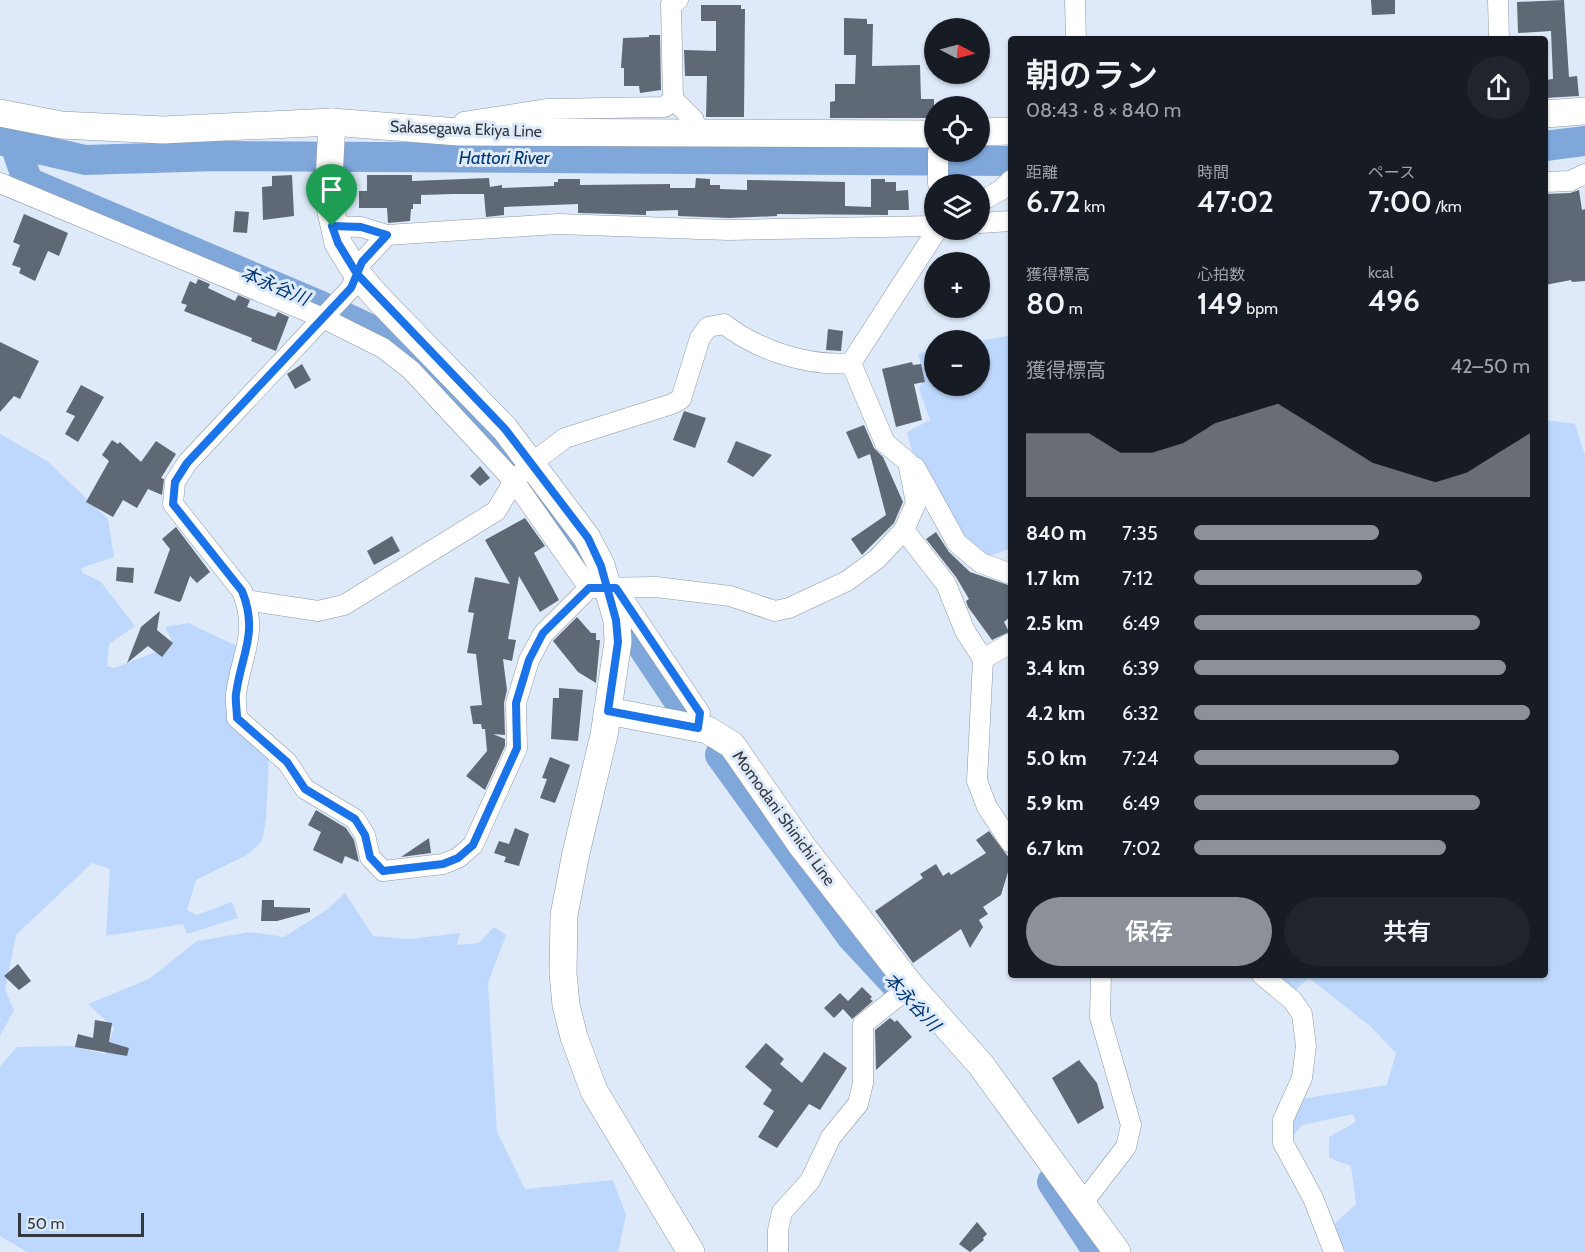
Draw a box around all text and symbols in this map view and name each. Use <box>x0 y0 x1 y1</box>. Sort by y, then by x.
north arrow <box>924 18 990 84</box>
map controls <box>924 18 990 396</box>
text: 朝のラン <box>1026 55 1158 95</box>
button: share <box>1467 56 1530 119</box>
button: locate <box>924 96 990 162</box>
text: 08:43 · 8 × 840 m <box>1026 98 1181 122</box>
street label: Sakasegawa Ekiya Line <box>390 117 542 141</box>
water label: Hattori River <box>459 147 551 169</box>
text: 距離 <box>1026 163 1058 182</box>
text: 時間 <box>1197 163 1229 182</box>
text: ペース <box>1368 163 1415 182</box>
pin <box>306 164 357 226</box>
icon: arrive <box>315 173 348 206</box>
button: layers <box>924 174 990 240</box>
text: 6.72 <box>1026 183 1080 220</box>
text: 47:02 <box>1197 183 1274 220</box>
text: 7:00 <box>1368 183 1432 220</box>
text: km <box>1080 197 1105 216</box>
text: /km <box>1432 197 1462 216</box>
button: + <box>924 252 990 318</box>
water label: 本永谷川 <box>238 262 314 311</box>
text: kcal <box>1368 263 1394 282</box>
text: 獲得標高 <box>1026 265 1090 284</box>
text: 心拍数 <box>1197 265 1245 284</box>
text: 496 <box>1368 282 1420 319</box>
text: 80 <box>1026 285 1065 322</box>
text: 149 <box>1197 285 1243 322</box>
text: m <box>1065 299 1083 318</box>
text: bpm <box>1243 299 1278 318</box>
button: − <box>924 330 990 396</box>
text: 42–50 m <box>1451 354 1530 378</box>
text: 獲得標高 <box>1026 358 1106 382</box>
text: 840 m <box>1026 521 1087 545</box>
text: 7:35 <box>1122 521 1158 545</box>
text: 1.7 km <box>1026 566 1080 590</box>
text: 7:12 <box>1122 566 1153 590</box>
text: 2.5 km <box>1026 611 1083 635</box>
text: 6:49 <box>1122 611 1160 635</box>
text: 3.4 km <box>1026 656 1085 680</box>
text: 6:39 <box>1122 656 1160 680</box>
text: 4.2 km <box>1026 701 1085 725</box>
text: 6:32 <box>1122 701 1159 725</box>
text: 5.0 km <box>1026 746 1087 770</box>
text: 7:24 <box>1122 746 1158 770</box>
street label: Momodani Shinichi Line <box>729 747 839 889</box>
text: 5.9 km <box>1026 791 1084 815</box>
text: 6:49 <box>1122 791 1160 815</box>
text: 6.7 km <box>1026 836 1083 860</box>
text: 7:02 <box>1122 836 1161 860</box>
button: 保存 <box>1026 897 1272 966</box>
button: 共有 <box>1284 897 1530 966</box>
water label: 本永谷川 <box>879 968 946 1037</box>
scale bar <box>18 1210 144 1238</box>
text: 50 m <box>27 1214 64 1233</box>

